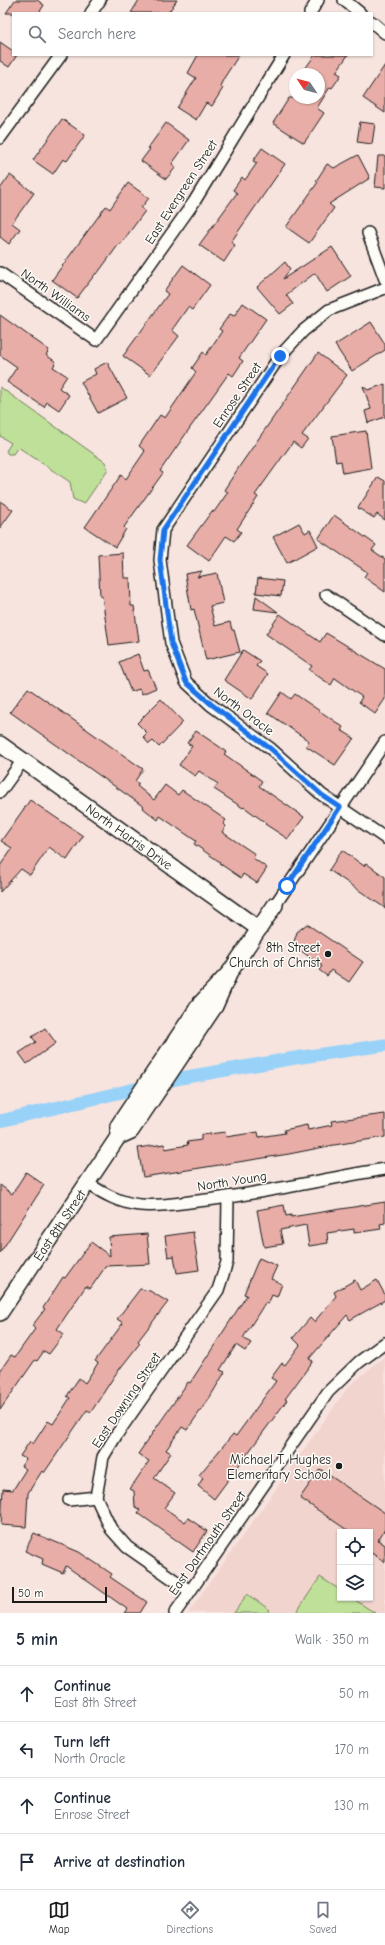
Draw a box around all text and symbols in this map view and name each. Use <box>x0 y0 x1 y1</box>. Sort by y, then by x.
search box <box>12 12 373 56</box>
icon: search <box>26 23 48 45</box>
text: Search here <box>58 25 136 43</box>
north arrow <box>289 68 325 104</box>
street label: East Evergreen Street <box>142 136 221 247</box>
street label: North Williams <box>18 266 94 324</box>
route end <box>271 347 289 365</box>
street label: Enrose Street <box>210 358 265 431</box>
street label: North Oracle <box>211 684 277 739</box>
street label: North Harris Drive <box>83 800 176 873</box>
route start <box>278 877 296 895</box>
place label: 8th Street Church of Christ <box>229 940 321 970</box>
marker: 8th Street Church of Christ <box>323 949 333 959</box>
street label: North Young <box>196 1168 268 1194</box>
street label: East 8th Street <box>30 1186 89 1263</box>
street label: East Downing Street <box>89 1348 164 1451</box>
place label: Michael T. Hughes Elementary School <box>227 1452 331 1482</box>
marker: Michael T. Hughes Elementary School <box>334 1461 344 1471</box>
street label: East Dartmouth Street <box>165 1487 249 1598</box>
map controls <box>337 1529 373 1601</box>
button: locate <box>337 1529 373 1565</box>
button: layers <box>337 1565 373 1601</box>
scale bar <box>12 1585 107 1604</box>
text: 50 m <box>18 1587 43 1600</box>
text: 5 min <box>16 1630 58 1649</box>
text: Walk · 350 m <box>295 1632 369 1647</box>
text: Continue <box>54 1677 111 1695</box>
icon: ahead <box>16 1683 38 1705</box>
text: 50 m <box>339 1686 369 1701</box>
text: East 8th Street <box>54 1695 136 1710</box>
text: Turn left <box>54 1733 110 1751</box>
icon: left <box>16 1739 38 1761</box>
text: 170 m <box>335 1742 369 1757</box>
text: North Oracle <box>54 1751 125 1766</box>
text: Continue <box>54 1789 111 1807</box>
icon: ahead <box>16 1795 38 1817</box>
text: 130 m <box>334 1798 369 1813</box>
text: Enrose Street <box>54 1807 130 1822</box>
icon: arrive <box>16 1851 38 1873</box>
text: Arrive at destination <box>54 1853 185 1871</box>
tab: Map <box>48 1899 70 1936</box>
tab: Directions <box>166 1899 213 1936</box>
tab: Saved <box>309 1899 337 1936</box>

